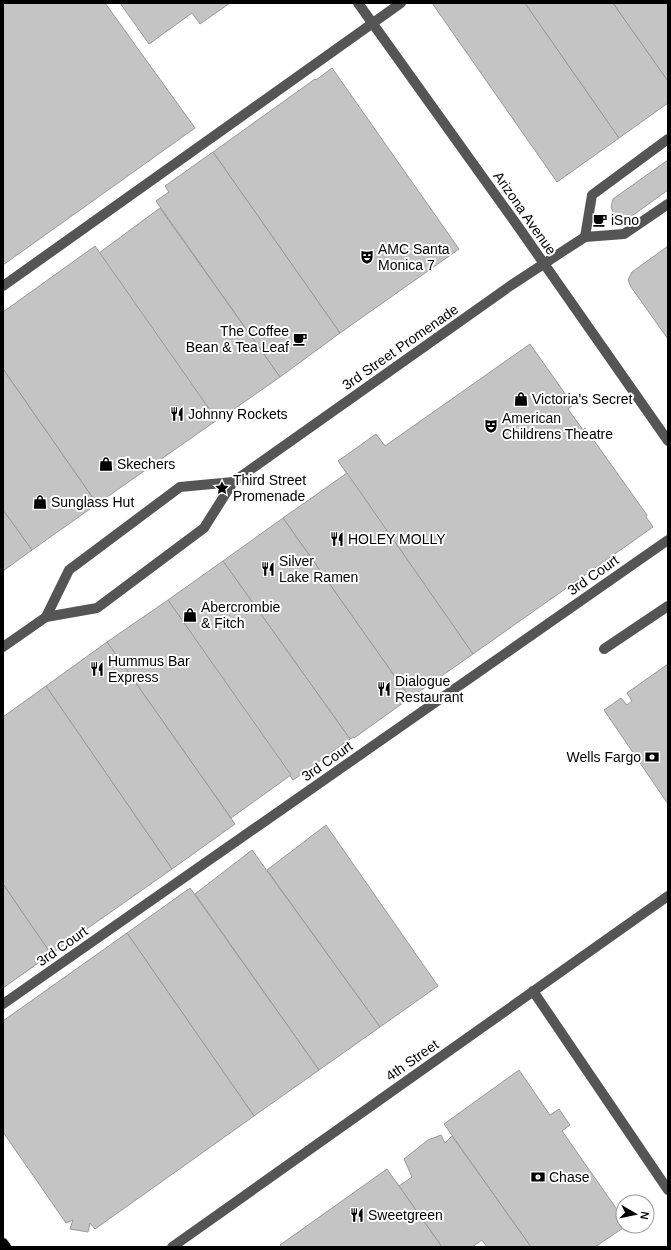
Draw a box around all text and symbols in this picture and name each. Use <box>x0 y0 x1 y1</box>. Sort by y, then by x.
street label: Arizona Avenue <box>490 168 560 258</box>
cafe icon: iSno <box>592 212 608 228</box>
place label: iSno <box>611 212 639 228</box>
place label: AMC Santa Monica 7 <box>378 241 450 273</box>
theatre icon: AMC Santa Monica 7 <box>359 249 375 265</box>
street label: 3rd Street Promenade <box>339 301 461 393</box>
place label: The Coffee Bean & Tea Leaf <box>186 323 289 355</box>
cafe icon: The Coffee Bean & Tea Leaf <box>292 331 308 347</box>
shop icon: Victoria's Secret <box>513 391 529 407</box>
place label: Victoria's Secret <box>532 391 633 407</box>
restaurant icon: Johnny Rockets <box>169 406 185 422</box>
place label: Johnny Rockets <box>188 406 288 422</box>
place label: American Childrens Theatre <box>502 410 613 442</box>
theatre icon: American Childrens Theatre <box>483 418 499 434</box>
shop icon: Skechers <box>98 456 114 472</box>
place label: Skechers <box>117 456 175 472</box>
place label: Third Street Promenade <box>233 472 306 504</box>
place icon: Third Street Promenade <box>214 480 230 496</box>
shop icon: Sunglass Hut <box>32 494 48 510</box>
place label: Sunglass Hut <box>51 494 134 510</box>
restaurant icon: HOLEY MOLLY <box>329 531 345 547</box>
place label: HOLEY MOLLY <box>348 531 446 547</box>
street label: 3rd Court <box>565 552 622 598</box>
place label: Silver Lake Ramen <box>279 553 358 585</box>
restaurant icon: Silver Lake Ramen <box>260 561 276 577</box>
place label: Abercrombie & Fitch <box>201 599 281 631</box>
shop icon: Abercrombie & Fitch <box>182 607 198 623</box>
place label: Hummus Bar Express <box>108 653 190 685</box>
restaurant icon: Hummus Bar Express <box>89 661 105 677</box>
place label: Dialogue Restaurant <box>395 673 464 705</box>
restaurant icon: Dialogue Restaurant <box>376 681 392 697</box>
street label: 3rd Court <box>299 738 356 784</box>
place label: Wells Fargo <box>567 749 641 765</box>
bank icon: Wells Fargo <box>644 749 660 765</box>
street label: 3rd Court <box>34 923 91 969</box>
street label: 4th Street <box>383 1036 442 1084</box>
bank icon: Chase <box>530 1169 546 1185</box>
place label: Chase <box>549 1169 590 1185</box>
north arrow <box>615 1194 655 1234</box>
restaurant icon: Sweetgreen <box>349 1207 365 1223</box>
place label: Sweetgreen <box>368 1207 443 1223</box>
text: N <box>638 1211 651 1220</box>

